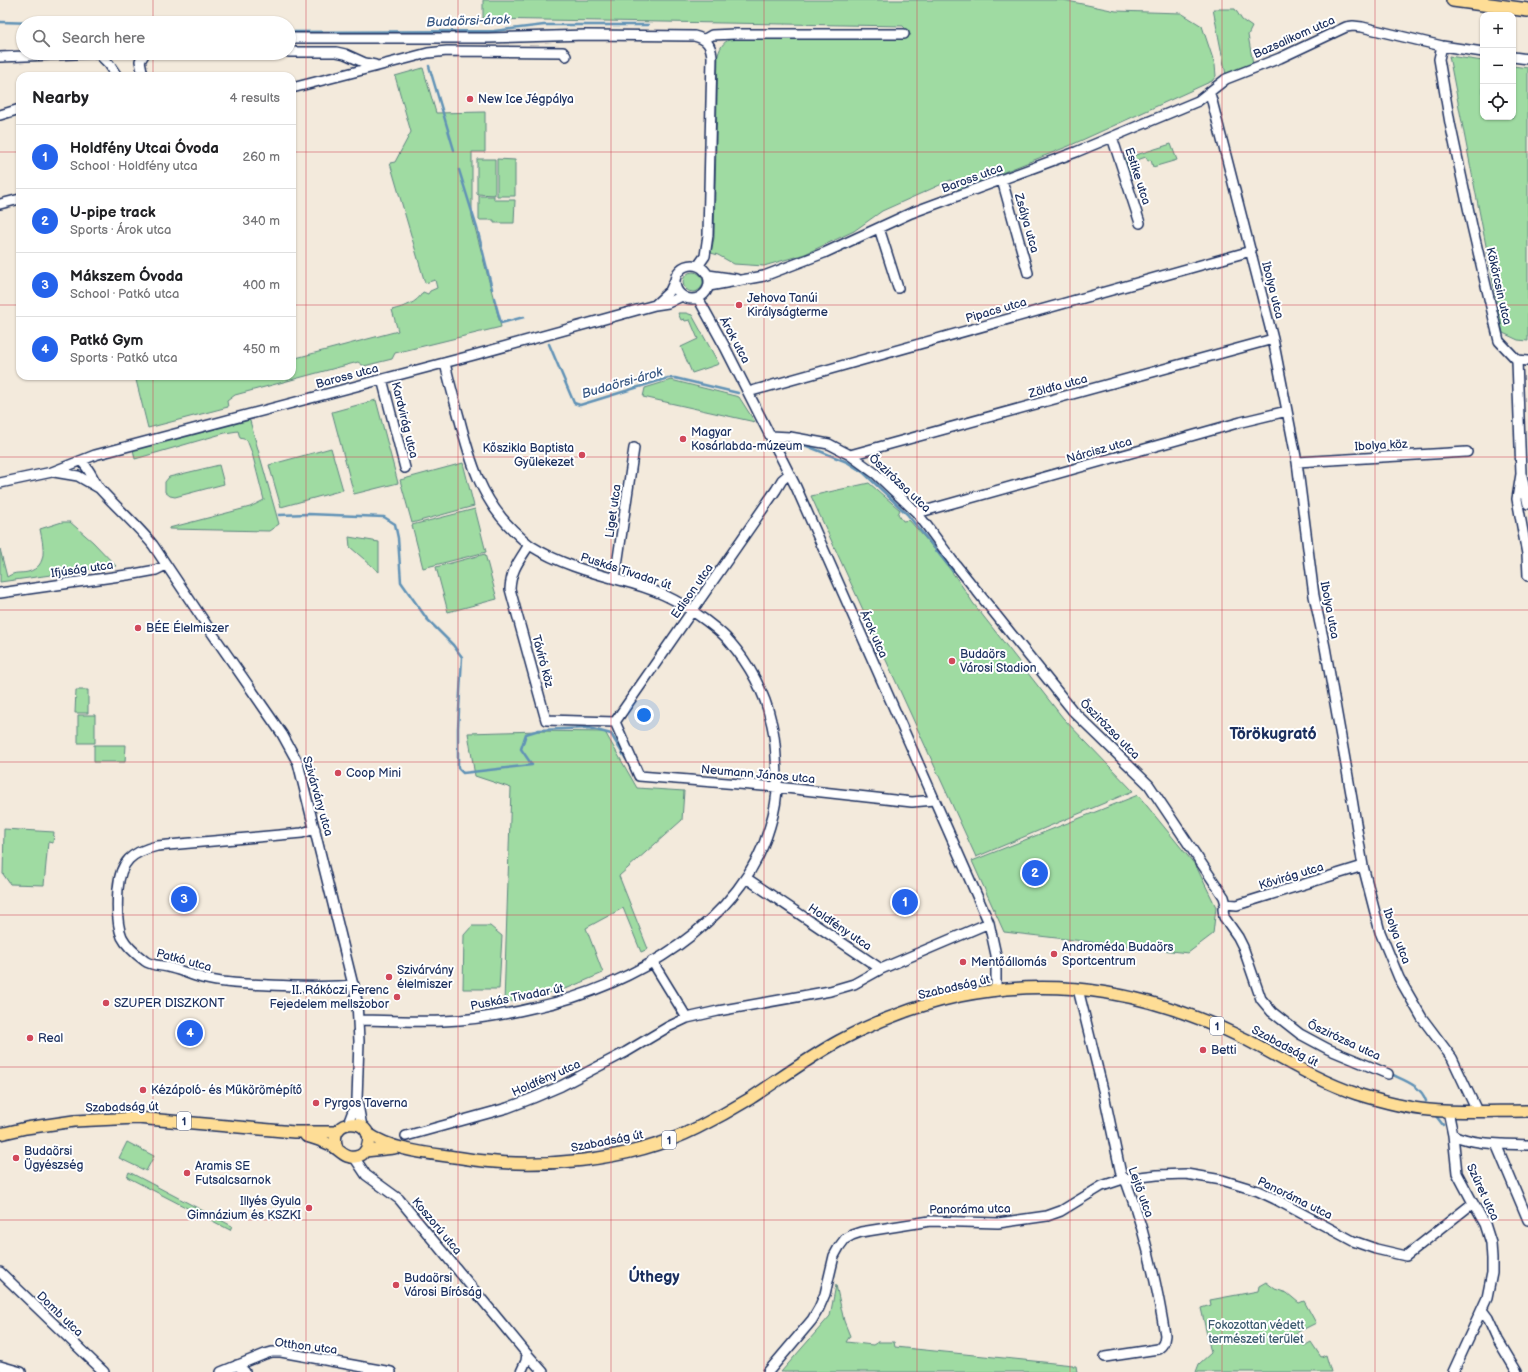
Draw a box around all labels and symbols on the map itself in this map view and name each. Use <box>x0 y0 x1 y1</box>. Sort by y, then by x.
water label: Budaörsi-árok <box>426 12 511 30</box>
street label: Bazsalikom utca <box>1251 13 1338 62</box>
place label: New Ice Jégpálya <box>478 92 574 107</box>
marker: New Ice Jégpálya <box>465 94 475 104</box>
street label: Estike utca <box>1121 146 1154 207</box>
street label: Baross utca <box>939 160 1005 197</box>
street label: Zsálya utca <box>1011 191 1042 255</box>
street label: Kökörcsin utca <box>1482 246 1515 327</box>
street label: Ibolya utca <box>1258 260 1287 320</box>
place label: Jehova Tanúi Királyságterme <box>747 291 828 320</box>
street label: Pipacs utca <box>964 295 1029 326</box>
marker: Jehova Tanúi Királyságterme <box>734 300 744 310</box>
street label: Árok utca <box>716 313 755 366</box>
street label: Baross utca <box>314 361 380 392</box>
water label: Budaörsi-árok <box>580 364 665 402</box>
street label: Zöldfa utca <box>1026 371 1089 402</box>
street label: Kardvirág utca <box>388 380 421 460</box>
place label: Magyar Kosárlabda-múzeum <box>691 425 802 454</box>
marker: Magyar Kosárlabda-múzeum <box>678 434 688 444</box>
street label: Nárcisz utca <box>1065 434 1134 467</box>
street label: Ibolya köz <box>1354 437 1408 454</box>
place label: Kőszikla Baptista Gyülekezet <box>482 441 574 470</box>
marker: Kőszikla Baptista Gyülekezet <box>577 450 587 460</box>
street label: Őszirózsa utca <box>866 450 935 516</box>
street label: Liget utca <box>602 483 625 539</box>
street label: Puskás Tivadar út <box>579 550 673 593</box>
street label: Ifjúság utca <box>50 558 114 581</box>
street label: Edison utca <box>668 561 717 622</box>
street label: Ibolya utca <box>1317 580 1342 640</box>
street label: Árok utca <box>856 607 893 661</box>
place label: BÉE Élelmiszer <box>146 620 229 636</box>
marker: BÉE Élelmiszer <box>133 623 143 633</box>
street label: Távíró köz <box>528 633 557 689</box>
place label: Budaörs Városi Stadion <box>960 647 1037 676</box>
marker: Budaörs Városi Stadion <box>947 656 957 666</box>
street label: Őszirózsa utca <box>1076 695 1144 763</box>
your location <box>634 705 654 725</box>
district label: Törökugrató <box>1229 725 1317 744</box>
street label: Szivárvány utca <box>299 754 336 838</box>
street label: Neumann János utca <box>700 762 816 787</box>
place label: Coop Mini <box>346 766 401 781</box>
marker: Coop Mini <box>333 768 343 778</box>
pin: 2 <box>1022 858 1048 888</box>
street label: Kővirág utca <box>1257 859 1326 893</box>
pin: 3 <box>171 884 197 914</box>
pin: 1 <box>892 887 918 917</box>
street label: Holdfény utca <box>805 901 874 954</box>
street label: Ibolya utca <box>1380 906 1414 966</box>
place label: Androméda Budaörs Sportcentrum <box>1062 940 1174 969</box>
street label: Patkó utca <box>155 946 213 975</box>
marker: Androméda Budaörs Sportcentrum <box>1049 949 1059 959</box>
place label: Mentőállomás <box>971 955 1047 970</box>
marker: Mentőállomás <box>958 957 968 967</box>
place label: Szivárvány élelmiszer <box>397 963 454 992</box>
marker: Szivárvány élelmiszer <box>384 972 394 982</box>
street label: Szabadság út <box>917 972 992 1003</box>
street label: Puskás Tivadar út <box>469 981 565 1014</box>
place label: II. Rákóczi Ferenc Fejedelem mellszobor <box>270 983 390 1012</box>
marker: II. Rákóczi Ferenc Fejedelem mellszobor <box>392 992 402 1002</box>
place label: SZUPER DISZKONT <box>114 996 225 1011</box>
marker: SZUPER DISZKONT <box>101 998 111 1008</box>
street label: Őszirózsa utca <box>1305 1016 1383 1064</box>
road number: 1 <box>1210 1017 1224 1035</box>
pin: 4 <box>177 1018 203 1048</box>
street label: Szabadság út <box>1249 1023 1321 1070</box>
place label: Real <box>38 1031 63 1046</box>
marker: Real <box>25 1033 35 1043</box>
place label: Betti <box>1211 1043 1237 1058</box>
marker: Betti <box>1198 1045 1208 1055</box>
street label: Holdfény utca <box>510 1057 583 1100</box>
place label: Kézápoló- és Műkörömépítő <box>151 1083 302 1098</box>
marker: Kézápoló- és Műkörömépítő <box>138 1085 148 1095</box>
place label: Pyrgos Taverna <box>324 1096 408 1111</box>
marker: Pyrgos Taverna <box>311 1098 321 1108</box>
street label: Szabadság út <box>85 1099 159 1116</box>
road number: 1 <box>177 1112 191 1130</box>
street label: Szabadság út <box>570 1127 645 1156</box>
road number: 1 <box>662 1131 676 1149</box>
place label: Budaörsi Ügyészség <box>24 1144 84 1173</box>
marker: Budaörsi Ügyészség <box>11 1153 21 1163</box>
place label: Aramis SE Futsalcsarnok <box>195 1159 271 1188</box>
street label: Szüret utca <box>1463 1161 1502 1223</box>
street label: Lejtő utca <box>1124 1165 1157 1220</box>
marker: Aramis SE Futsalcsarnok <box>182 1168 192 1178</box>
street label: Panoráma utca <box>1255 1174 1335 1223</box>
place label: Illyés Gyula Gimnázium és KSZKI <box>187 1194 301 1223</box>
street label: Koszorú utca <box>408 1195 465 1258</box>
street label: Panoráma utca <box>929 1201 1011 1218</box>
marker: Illyés Gyula Gimnázium és KSZKI <box>304 1203 314 1213</box>
district label: Úthegy <box>628 1265 680 1287</box>
place label: Budaörsi Városi Bíróság <box>404 1271 482 1300</box>
marker: Budaörsi Városi Bíróság <box>391 1280 401 1290</box>
street label: Domb utca <box>33 1289 86 1340</box>
park label: Fokozottan védett természeti terület <box>1208 1318 1304 1347</box>
street label: Otthon utca <box>274 1335 338 1358</box>

